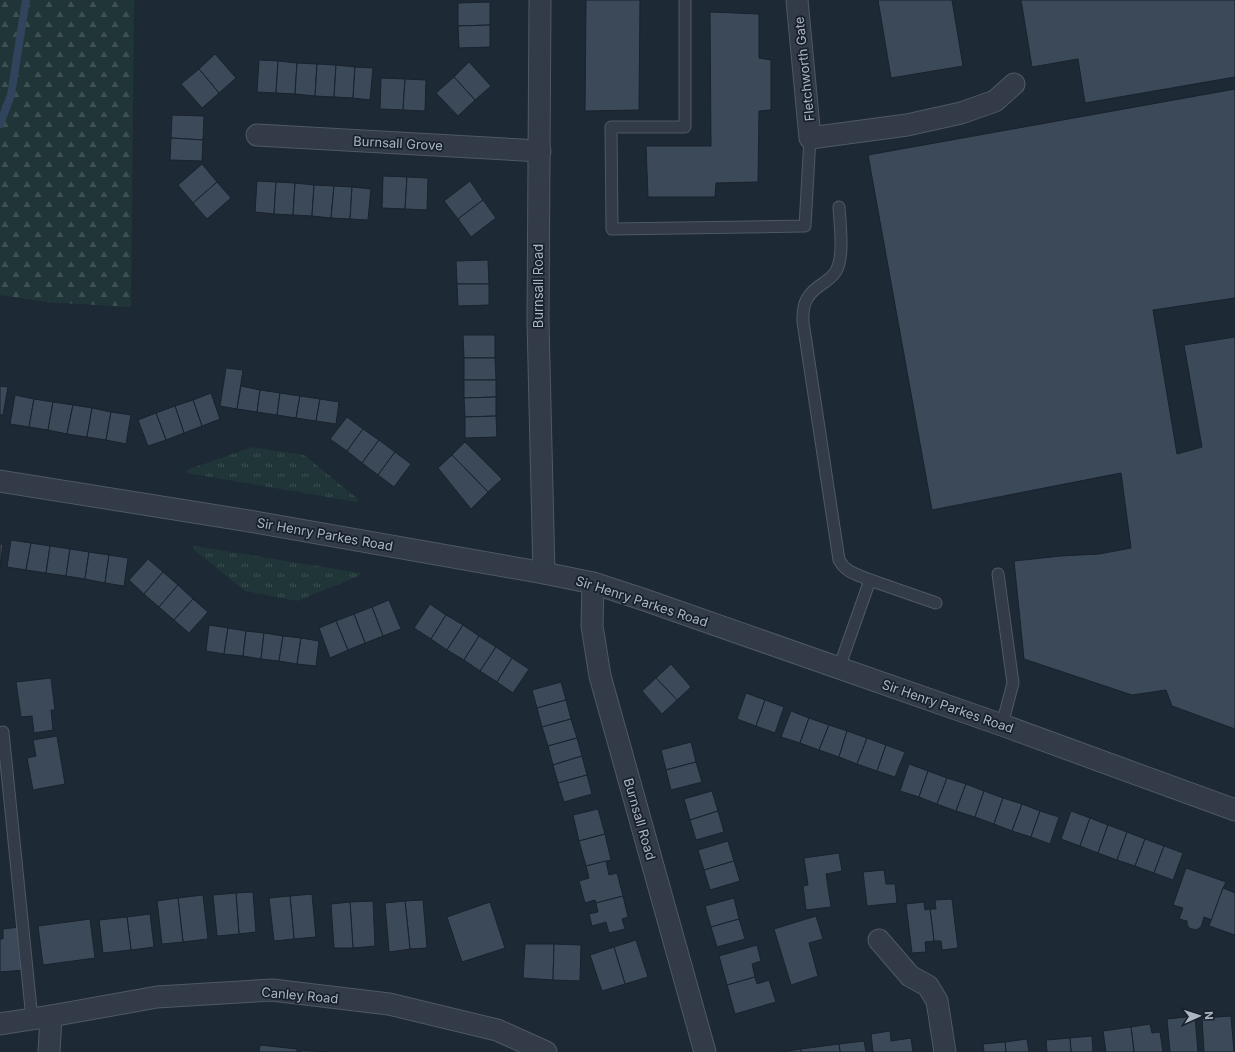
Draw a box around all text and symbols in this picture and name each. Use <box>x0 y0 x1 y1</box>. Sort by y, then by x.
street label: Fletchworth Gate <box>791 16 817 122</box>
street label: Burnsall Grove <box>353 133 443 153</box>
street label: Burnsall Road <box>530 244 546 328</box>
street label: Sir Henry Parkes Road <box>256 514 394 554</box>
street label: Sir Henry Parkes Road <box>574 572 710 630</box>
street label: Sir Henry Parkes Road <box>880 676 1016 736</box>
street label: Burnsall Road <box>621 776 659 862</box>
street label: Canley Road <box>261 984 339 1006</box>
north arrow <box>1179 996 1219 1036</box>
text: N <box>1202 1011 1216 1020</box>

